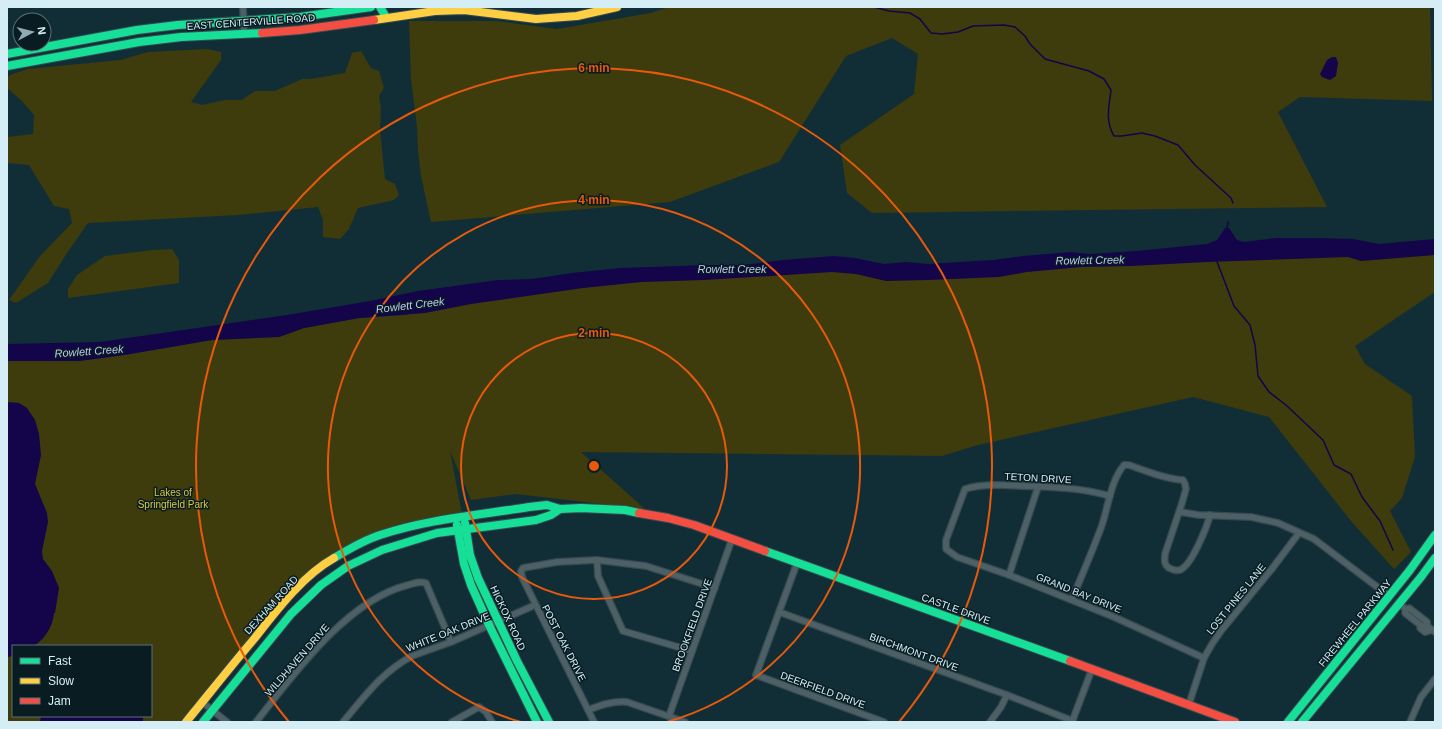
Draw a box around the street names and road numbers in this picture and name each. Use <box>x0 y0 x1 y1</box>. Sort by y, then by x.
street label: EAST CENTERVILLE ROAD <box>186 12 316 32</box>
street label: TETON DRIVE <box>1004 471 1072 485</box>
street label: LOST PINES LANE <box>1204 561 1268 637</box>
street label: GRAND BAY DRIVE <box>1035 571 1124 615</box>
street label: DEXHAM ROAD <box>242 574 300 636</box>
street label: BROOKFIELD DRIVE <box>670 577 714 673</box>
street label: FIREWHEEL PARKWAY <box>1316 577 1394 669</box>
street label: HICKOX ROAD <box>488 584 528 652</box>
street label: CASTLE DRIVE <box>920 591 992 627</box>
street label: POST OAK DRIVE <box>540 603 588 683</box>
street label: WHITE OAK DRIVE <box>404 610 492 654</box>
street label: WILDHAVEN DRIVE <box>263 621 332 698</box>
street label: BIRCHMONT DRIVE <box>868 631 960 673</box>
street label: DEERFIELD DRIVE <box>779 670 867 711</box>

